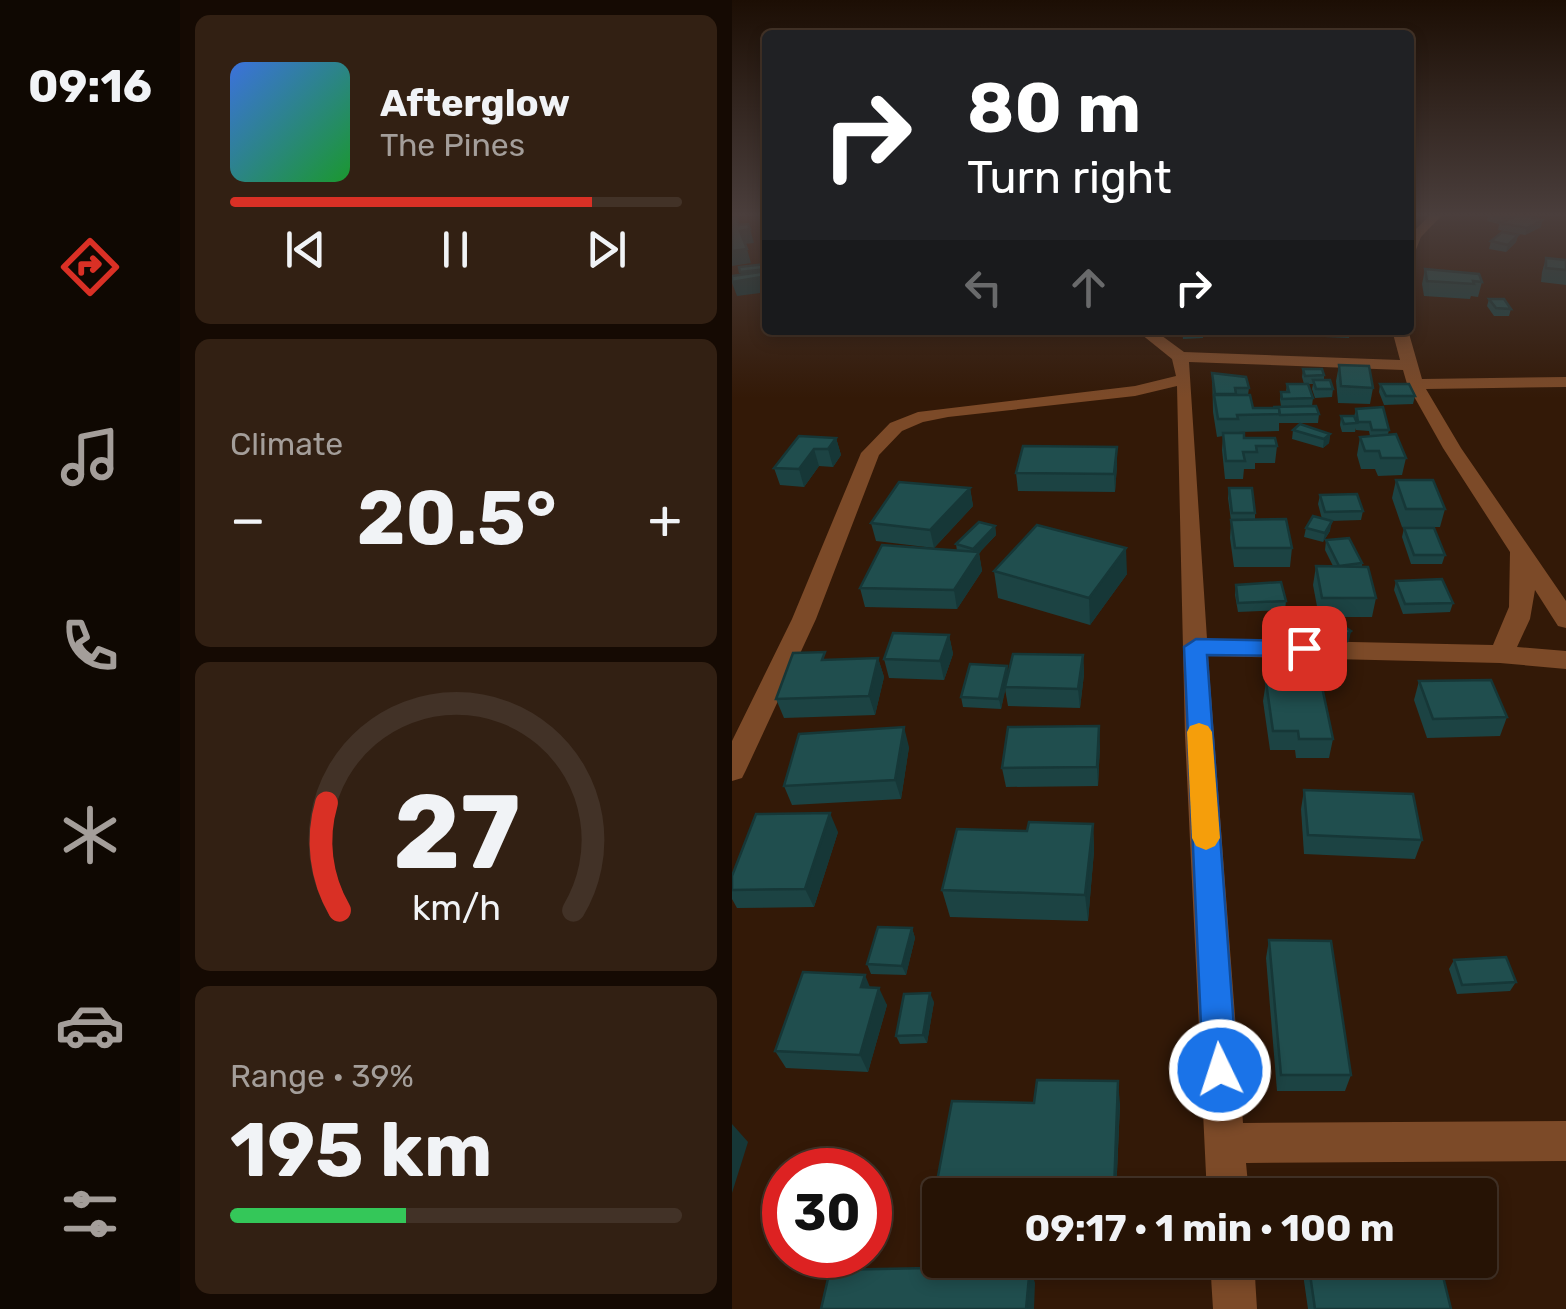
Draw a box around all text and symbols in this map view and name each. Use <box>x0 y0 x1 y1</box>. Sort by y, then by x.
text: 09:16 <box>28 60 152 113</box>
text: 80 m <box>967 67 1141 150</box>
icon: right <box>802 70 932 200</box>
text: Afterglow <box>380 80 570 126</box>
text: The Pines <box>380 126 525 164</box>
text: Turn right <box>967 151 1171 204</box>
icon: previous <box>278 222 333 277</box>
icon: pause <box>428 222 483 277</box>
icon: next <box>579 222 634 277</box>
icon: directions <box>55 232 125 302</box>
icon: left <box>956 260 1011 315</box>
icon: ahead <box>1061 260 1116 315</box>
icon: right <box>1166 260 1221 315</box>
icon: music <box>55 422 125 492</box>
text: Climate <box>230 425 343 463</box>
text: 20.5° <box>357 474 557 563</box>
text: − <box>230 487 266 552</box>
text: + <box>648 487 682 552</box>
pin <box>1262 606 1347 691</box>
icon: phone <box>55 611 125 681</box>
icon: arrive <box>1277 621 1332 676</box>
text: 27 <box>392 771 520 894</box>
icon: climate <box>55 800 125 870</box>
text: km/h <box>411 887 501 929</box>
icon: car <box>55 990 125 1060</box>
position arrow <box>1168 1018 1272 1122</box>
text: Range · 39% <box>230 1057 414 1095</box>
text: 195 km <box>230 1106 492 1195</box>
speed limit sign: 30 <box>762 1148 892 1278</box>
icon: filters <box>55 1179 125 1249</box>
text: 09:17 · 1 min · 100 m <box>1025 1205 1394 1251</box>

